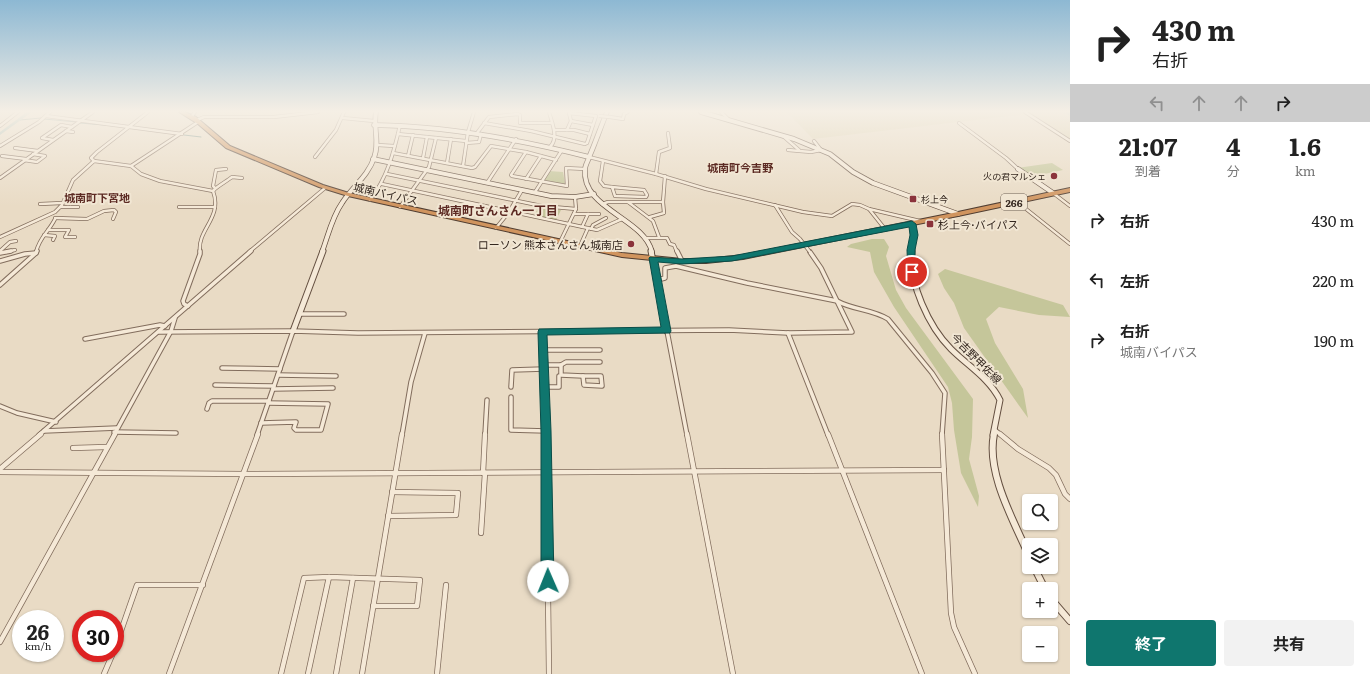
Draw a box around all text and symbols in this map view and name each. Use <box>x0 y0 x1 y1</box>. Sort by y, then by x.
text: 430 m <box>1152 8 1235 50</box>
icon: right <box>1086 16 1138 68</box>
text: 右折 <box>1152 46 1188 73</box>
icon: left <box>1146 92 1168 114</box>
icon: ahead <box>1188 92 1210 114</box>
icon: ahead <box>1230 92 1252 114</box>
icon: right <box>1272 92 1294 114</box>
text: 21:07 <box>1119 128 1177 163</box>
text: 4 <box>1226 128 1240 163</box>
text: 1.6 <box>1289 128 1321 163</box>
district label: 城南町今吉野 <box>707 159 774 175</box>
text: 到着 <box>1135 161 1161 180</box>
text: 分 <box>1227 161 1240 180</box>
text: km <box>1295 161 1315 180</box>
place label: 火の君マルシェ <box>983 169 1046 183</box>
marker: 火の君マルシェ <box>1049 171 1059 181</box>
street label: 城南バイパス <box>352 178 420 208</box>
district label: 城南町下宮地 <box>64 189 130 205</box>
place label: 杉上今 <box>921 192 948 206</box>
marker: 杉上今 <box>908 194 918 204</box>
road number: 266 <box>1001 194 1027 210</box>
district label: 城南町さんさん一丁目 <box>438 201 558 219</box>
icon: right <box>1086 209 1108 231</box>
text: 右折 <box>1120 209 1150 232</box>
text: 430 m <box>1311 209 1354 232</box>
place label: 杉上今·バイパス <box>938 216 1018 232</box>
marker: 杉上今·バイパス <box>925 219 935 229</box>
place label: ローソン 熊本さんさん城南店 <box>478 236 623 252</box>
marker: ローソン 熊本さんさん城南店 <box>626 239 636 249</box>
pin <box>895 255 929 289</box>
icon: arrive <box>901 261 923 283</box>
icon: left <box>1086 269 1108 291</box>
text: 左折 <box>1120 269 1150 292</box>
text: 220 m <box>1313 269 1354 292</box>
text: 右折 <box>1120 319 1150 342</box>
street label: 今吉野甲佐線 <box>948 329 1006 387</box>
icon: right <box>1086 329 1108 351</box>
text: 190 m <box>1314 329 1354 352</box>
text: 城南バイパス <box>1120 342 1198 361</box>
map controls <box>1022 494 1058 662</box>
button: search <box>1022 494 1058 530</box>
button: layers <box>1022 538 1058 574</box>
position arrow <box>527 560 569 602</box>
button: + <box>1022 582 1058 618</box>
speed limit sign: 30 <box>72 610 124 662</box>
text: 26 <box>27 616 49 646</box>
button: 終了 <box>1086 620 1216 666</box>
button: 共有 <box>1224 620 1354 666</box>
button: − <box>1022 626 1058 662</box>
text: km/h <box>25 638 51 653</box>

